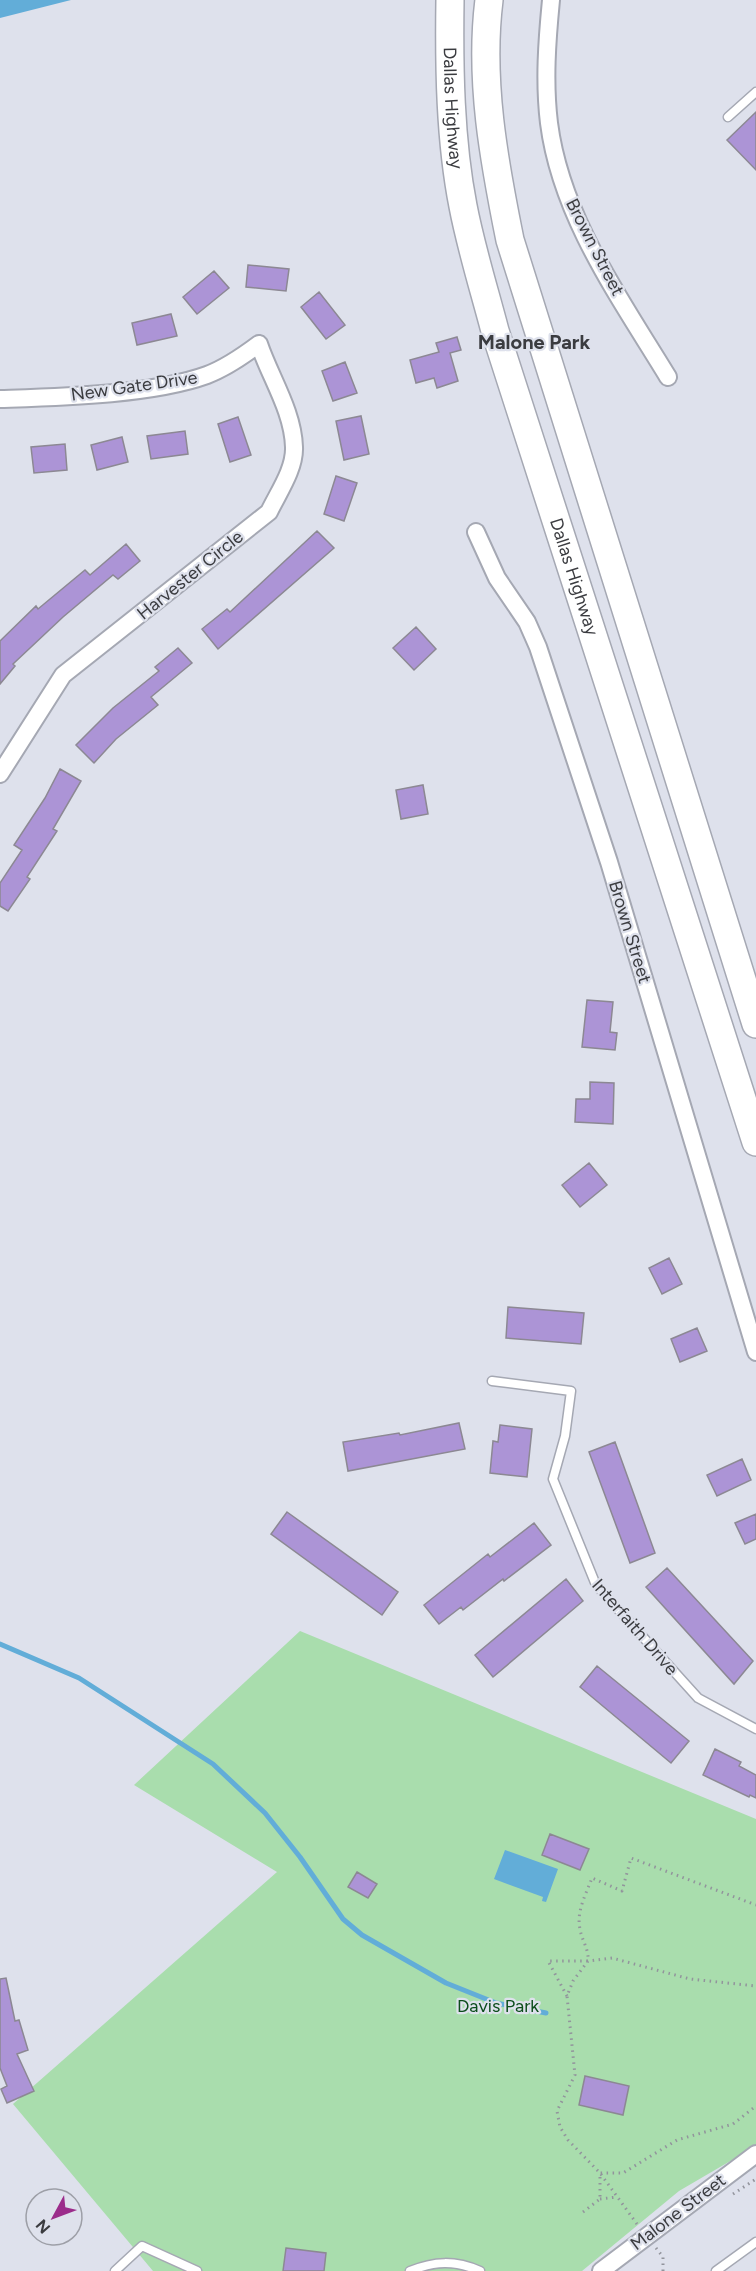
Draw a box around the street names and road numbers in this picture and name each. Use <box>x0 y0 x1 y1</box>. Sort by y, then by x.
street label: Dallas Highway <box>439 47 468 171</box>
street label: Brown Street <box>561 195 629 300</box>
street label: New Gate Drive <box>69 366 199 406</box>
street label: Dallas Highway <box>545 515 603 639</box>
street label: Harvester Circle <box>133 525 248 624</box>
street label: Brown Street <box>604 878 656 986</box>
street label: Interfaith Drive <box>587 1574 683 1680</box>
street label: Malone Street <box>626 2169 730 2255</box>

